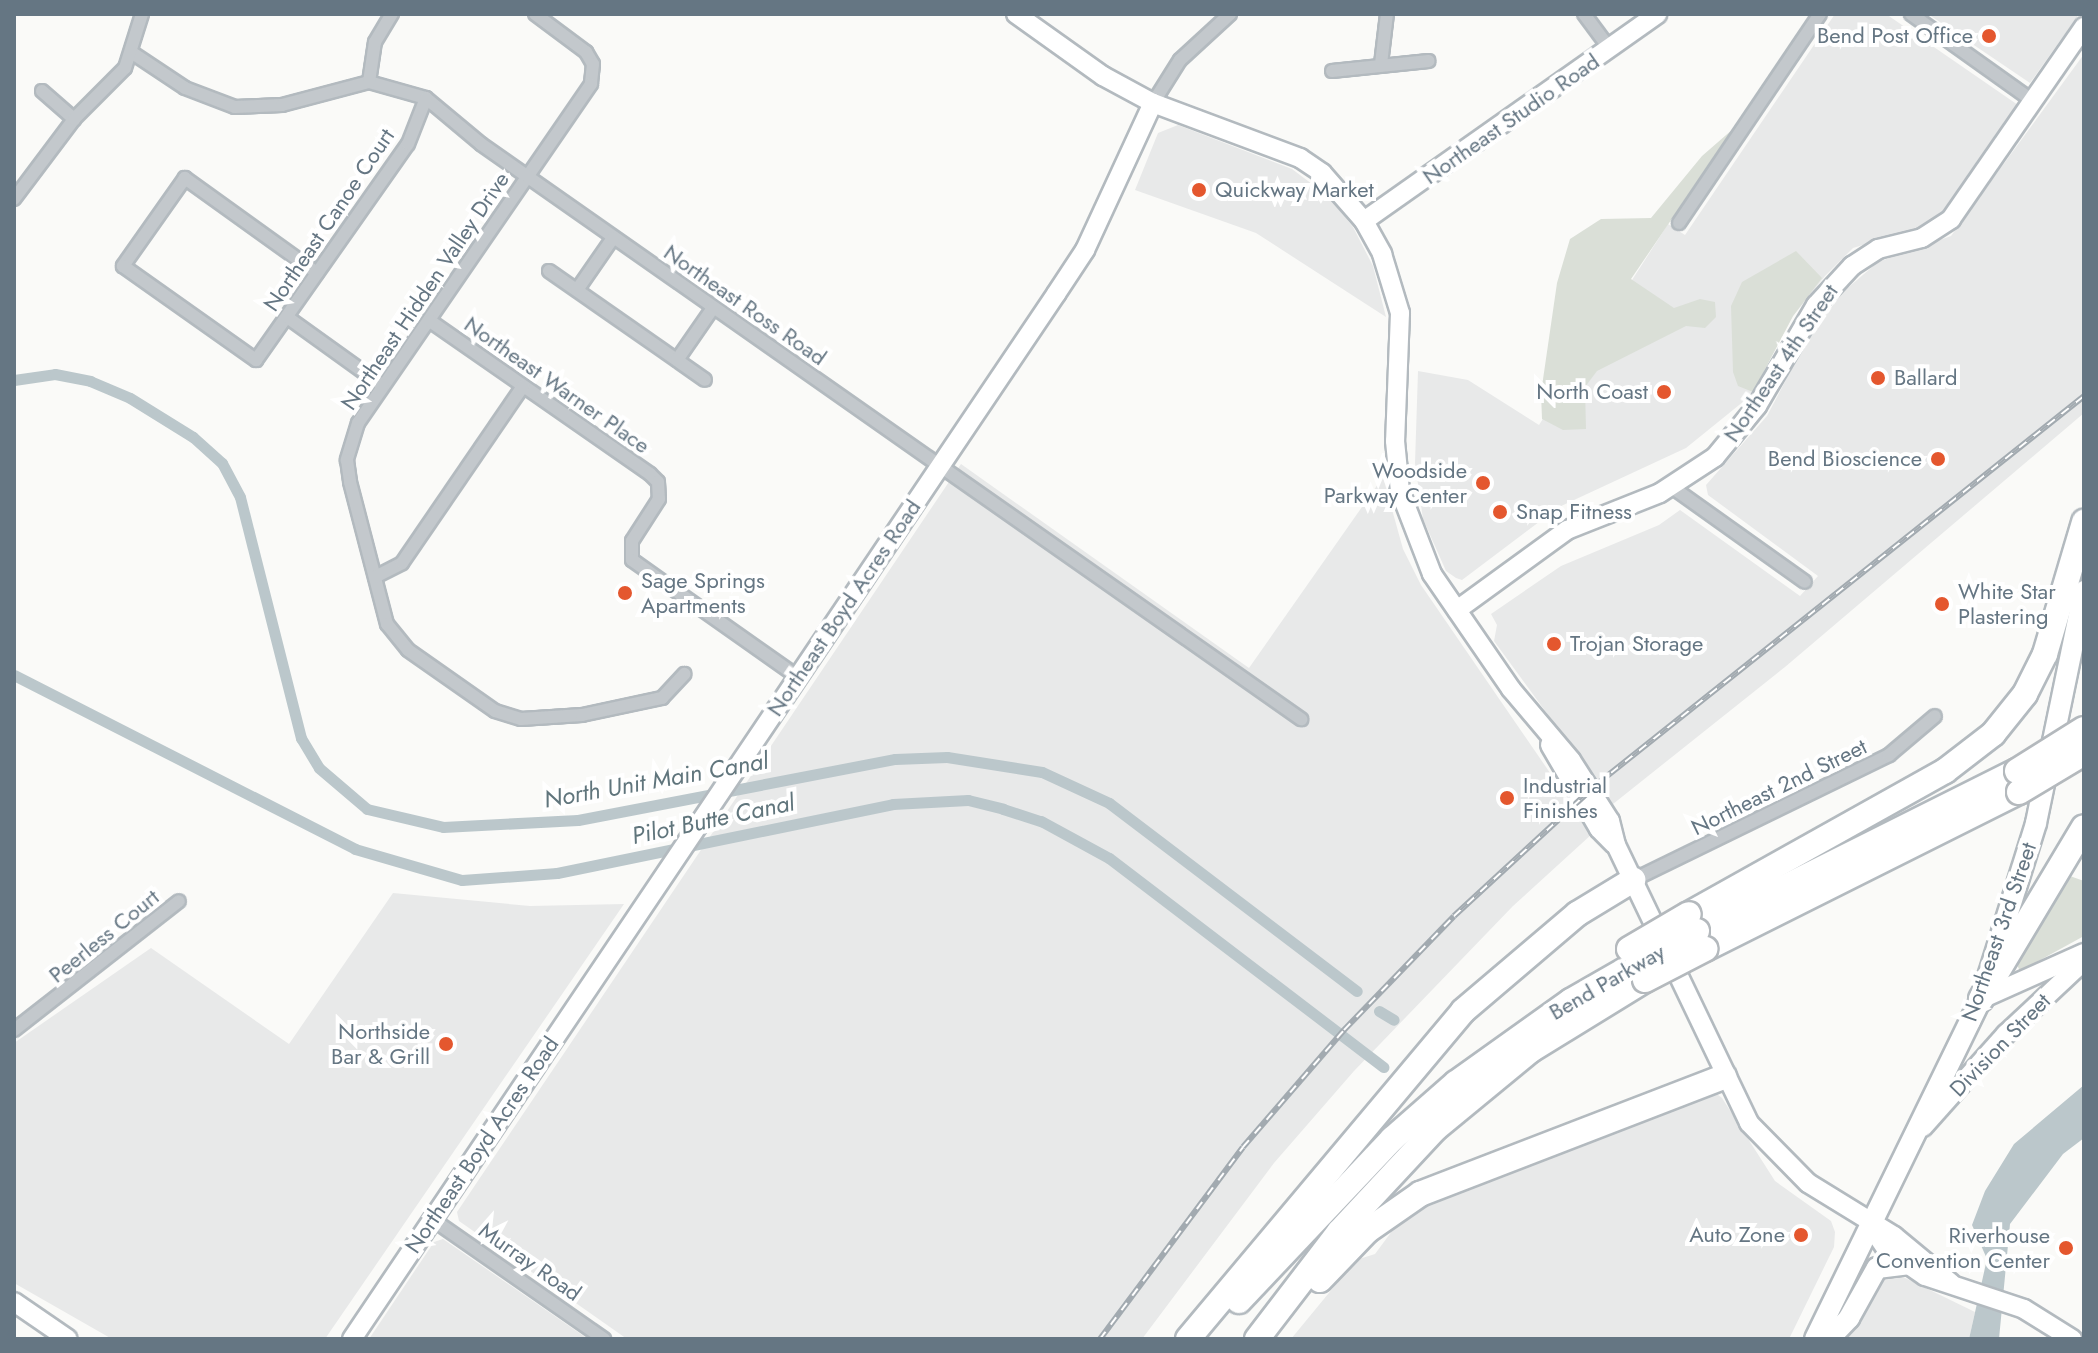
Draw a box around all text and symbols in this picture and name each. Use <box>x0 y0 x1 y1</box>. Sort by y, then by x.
place label: Bend Post Office <box>1817 23 1973 49</box>
marker: Bend Post Office <box>1980 27 1998 45</box>
street label: Northeast Studio Road <box>1418 48 1604 190</box>
street label: Northeast Canoe Court <box>258 124 400 316</box>
street label: Northeast Hidden Valley Drive <box>335 167 515 415</box>
place label: Quickway Market <box>1215 177 1374 203</box>
marker: Quickway Market <box>1190 181 1208 199</box>
street label: Northeast Ross Road <box>659 239 831 371</box>
street label: Northeast 4th Street <box>1718 279 1844 447</box>
street label: Northeast Warner Place <box>459 311 655 459</box>
place label: Ballard <box>1894 365 1958 391</box>
marker: Ballard <box>1869 369 1887 387</box>
place label: North Coast <box>1536 379 1648 405</box>
marker: North Coast <box>1655 383 1673 401</box>
place label: Bend Bioscience <box>1768 446 1922 472</box>
marker: Bend Bioscience <box>1929 450 1947 468</box>
place label: Woodside Parkway Center <box>1324 457 1467 508</box>
marker: Woodside Parkway Center <box>1474 474 1492 492</box>
street label: Northeast Boyd Acres Road <box>762 495 926 721</box>
place label: Snap Fitness <box>1516 499 1632 525</box>
marker: Snap Fitness <box>1491 503 1509 521</box>
place label: Sage Springs Apartments <box>641 567 765 618</box>
place label: White Star Plastering <box>1958 578 2056 630</box>
marker: Sage Springs Apartments <box>616 584 634 602</box>
marker: White Star Plastering <box>1933 595 1951 613</box>
place label: Trojan Storage <box>1570 631 1703 657</box>
marker: Trojan Storage <box>1545 635 1563 653</box>
street label: Northeast 2nd Street <box>1687 733 1871 841</box>
water label: North Unit Main Canal <box>542 746 770 814</box>
place label: Industrial Finishes <box>1523 772 1607 824</box>
water label: Pilot Butte Canal <box>629 788 797 850</box>
marker: Industrial Finishes <box>1498 789 1516 807</box>
street label: Northeast 3rd Street <box>1956 839 2042 1025</box>
street label: Peerless Court <box>44 884 164 988</box>
street label: Bend Parkway <box>1545 938 1669 1026</box>
street label: Division Street <box>1944 988 2056 1102</box>
place label: Northside Bar & Grill <box>331 1018 430 1070</box>
street label: Northeast Boyd Acres Road <box>400 1032 564 1258</box>
marker: Northside Bar & Grill <box>437 1035 455 1053</box>
street label: Murray Road <box>474 1217 586 1307</box>
place label: Auto Zone <box>1689 1222 1785 1248</box>
place label: Riverhouse Convention Center <box>1876 1222 2050 1274</box>
marker: Auto Zone <box>1792 1226 1810 1244</box>
marker: Riverhouse Convention Center <box>2057 1239 2075 1257</box>

